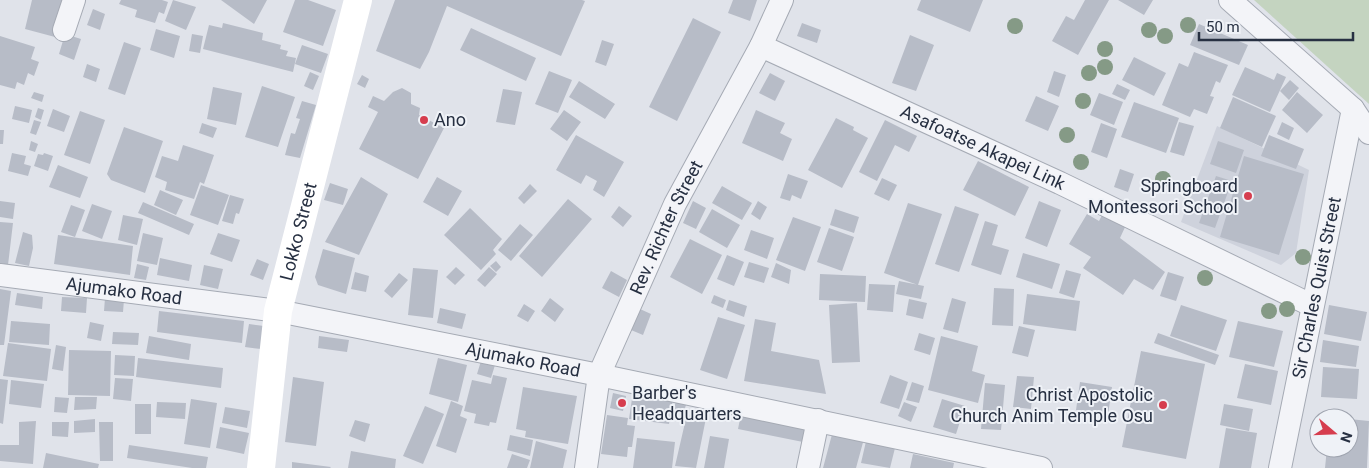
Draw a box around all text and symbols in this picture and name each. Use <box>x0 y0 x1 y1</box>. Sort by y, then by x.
scale bar <box>1199 10 1353 42</box>
text: 50 m <box>1206 18 1240 36</box>
street label: Asafoatse Akapei Link <box>897 100 1069 194</box>
place label: Ano <box>434 109 466 130</box>
marker: Ano <box>418 114 430 126</box>
street label: Rev. Richter Street <box>625 157 707 298</box>
place label: Springboard Montessori School <box>1088 175 1238 217</box>
street label: Lokko Street <box>275 180 321 283</box>
marker: Springboard Montessori School <box>1242 190 1254 202</box>
street label: Sir Charles Quist Street <box>1287 195 1345 380</box>
street label: Ajumako Road <box>65 273 183 308</box>
street label: Ajumako Road <box>464 338 582 381</box>
place label: Barber's Headquarters <box>632 382 742 424</box>
place label: Christ Apostolic Church Anim Temple Osu <box>950 384 1153 426</box>
marker: Barber's Headquarters <box>616 397 628 409</box>
marker: Christ Apostolic Church Anim Temple Osu <box>1157 399 1169 411</box>
north arrow <box>1309 408 1359 458</box>
text: N <box>1337 430 1355 445</box>

